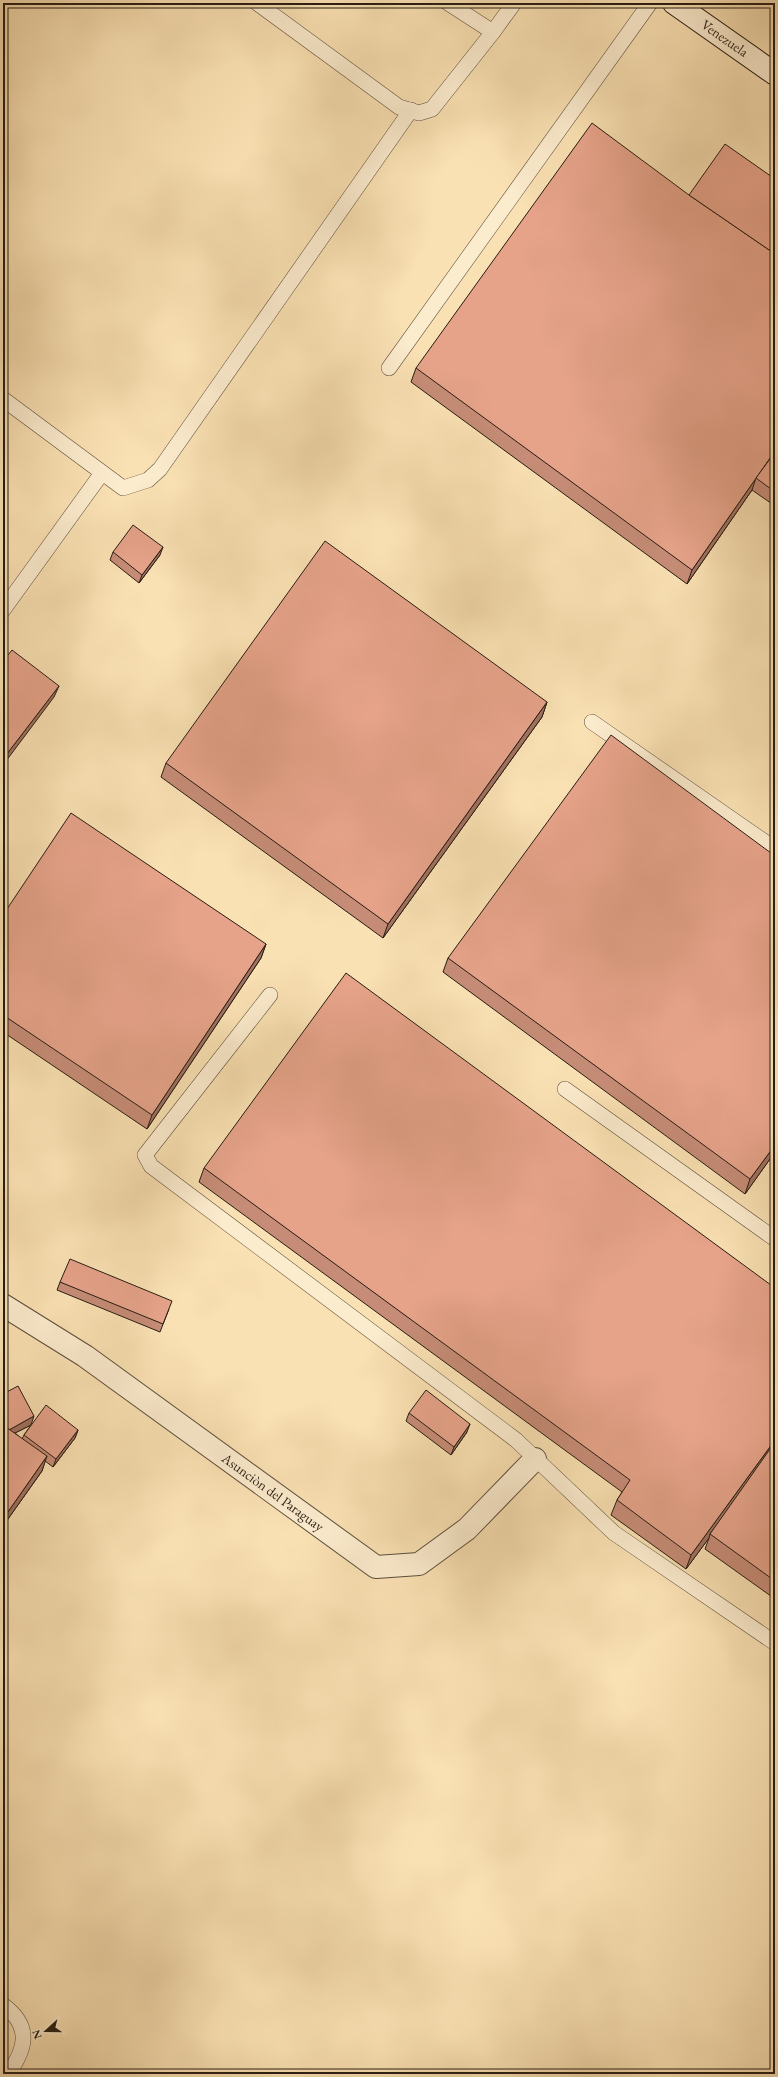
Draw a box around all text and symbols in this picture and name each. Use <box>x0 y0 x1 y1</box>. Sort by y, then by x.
street label: Venezuela <box>698 15 752 61</box>
street label: Asunciòn del Paraguay <box>218 1448 328 1536</box>
north arrow <box>26 2011 66 2051</box>
text: N <box>28 2028 45 2041</box>

